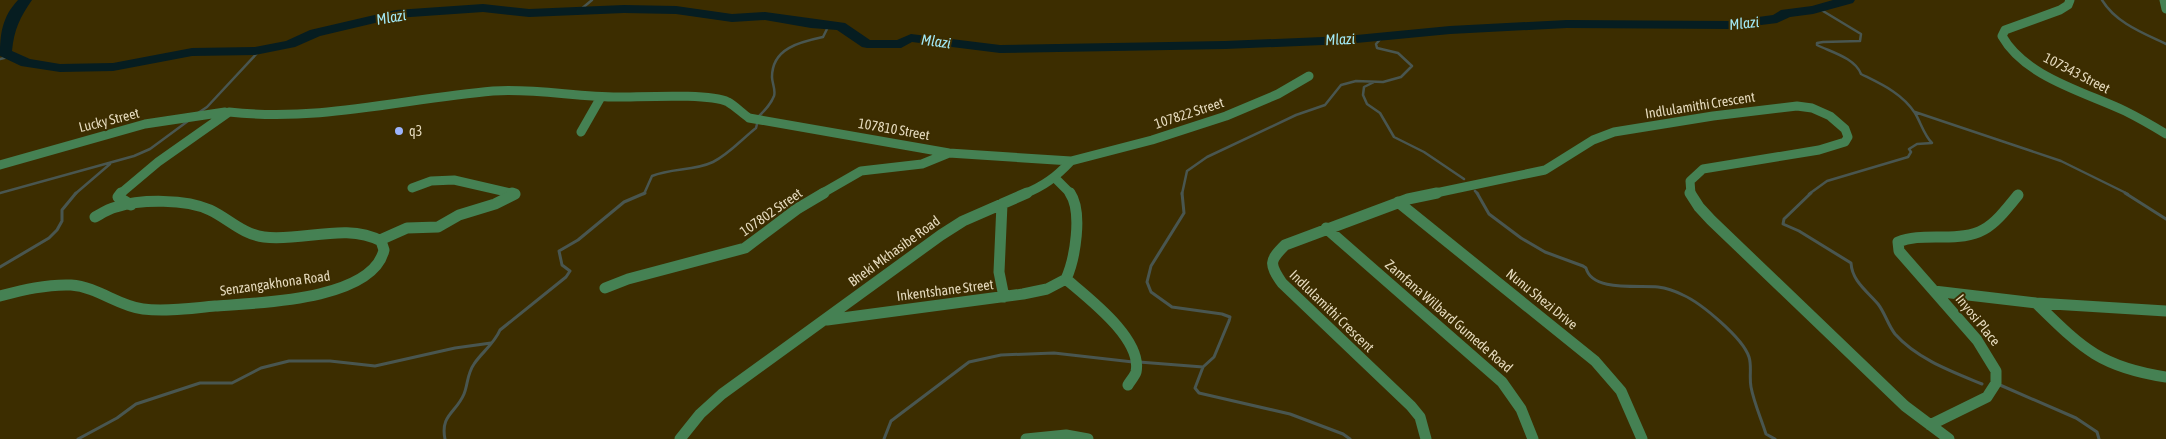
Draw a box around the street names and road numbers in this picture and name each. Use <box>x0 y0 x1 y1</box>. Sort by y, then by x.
street label: 107343 Street <box>2041 49 2113 97</box>
street label: Indlulamithi Crescent <box>1644 88 1756 122</box>
street label: 107822 Street <box>1152 94 1226 132</box>
street label: Lucky Street <box>77 105 141 135</box>
street label: 107810 Street <box>857 115 931 143</box>
street label: 107802 Street <box>737 185 805 239</box>
street label: Bheki Mkhasibe Road <box>845 212 943 290</box>
street label: Zamfana Wilbard Gumede Road <box>1382 256 1516 376</box>
street label: Nunu Shezi Drive <box>1503 265 1581 333</box>
street label: Senzangakhona Road <box>219 267 331 299</box>
street label: Indlulamithi Crescent <box>1287 267 1377 355</box>
street label: Inkentshane Street <box>896 276 994 304</box>
street label: Inyosi Place <box>1953 291 2003 349</box>

